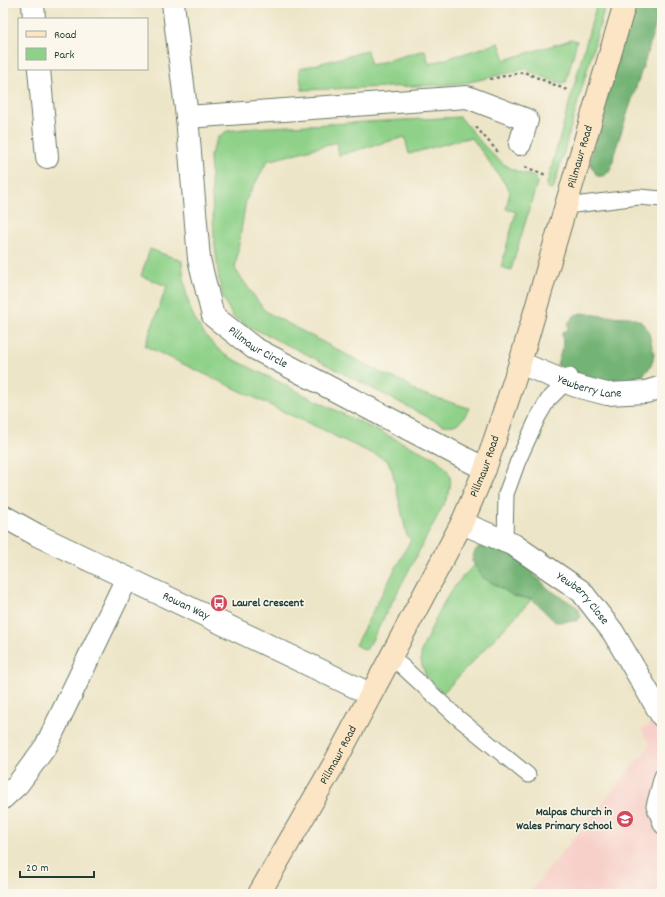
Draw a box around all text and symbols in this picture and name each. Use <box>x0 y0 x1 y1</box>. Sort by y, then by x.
legend <box>18 18 148 70</box>
text: Road <box>54 27 76 44</box>
text: Park <box>54 47 75 64</box>
street label: Pillmawr Road <box>563 123 597 190</box>
street label: Pillmawr Circle <box>224 322 291 373</box>
street label: Yewberry Lane <box>555 371 622 403</box>
street label: Pillmawr Road <box>465 433 504 500</box>
street label: Yewberry Close <box>553 568 613 628</box>
street label: Rowan Way <box>160 588 213 625</box>
bus stop icon: Laurel Crescent <box>209 593 229 613</box>
place label: Laurel Crescent <box>232 595 304 612</box>
street label: Pillmawr Road <box>315 723 361 788</box>
place label: Malpas Church in Wales Primary School <box>516 804 612 835</box>
school or university icon: Malpas Church in Wales Primary School <box>615 809 635 829</box>
scale bar <box>20 853 94 879</box>
text: 20 m <box>26 860 49 877</box>

